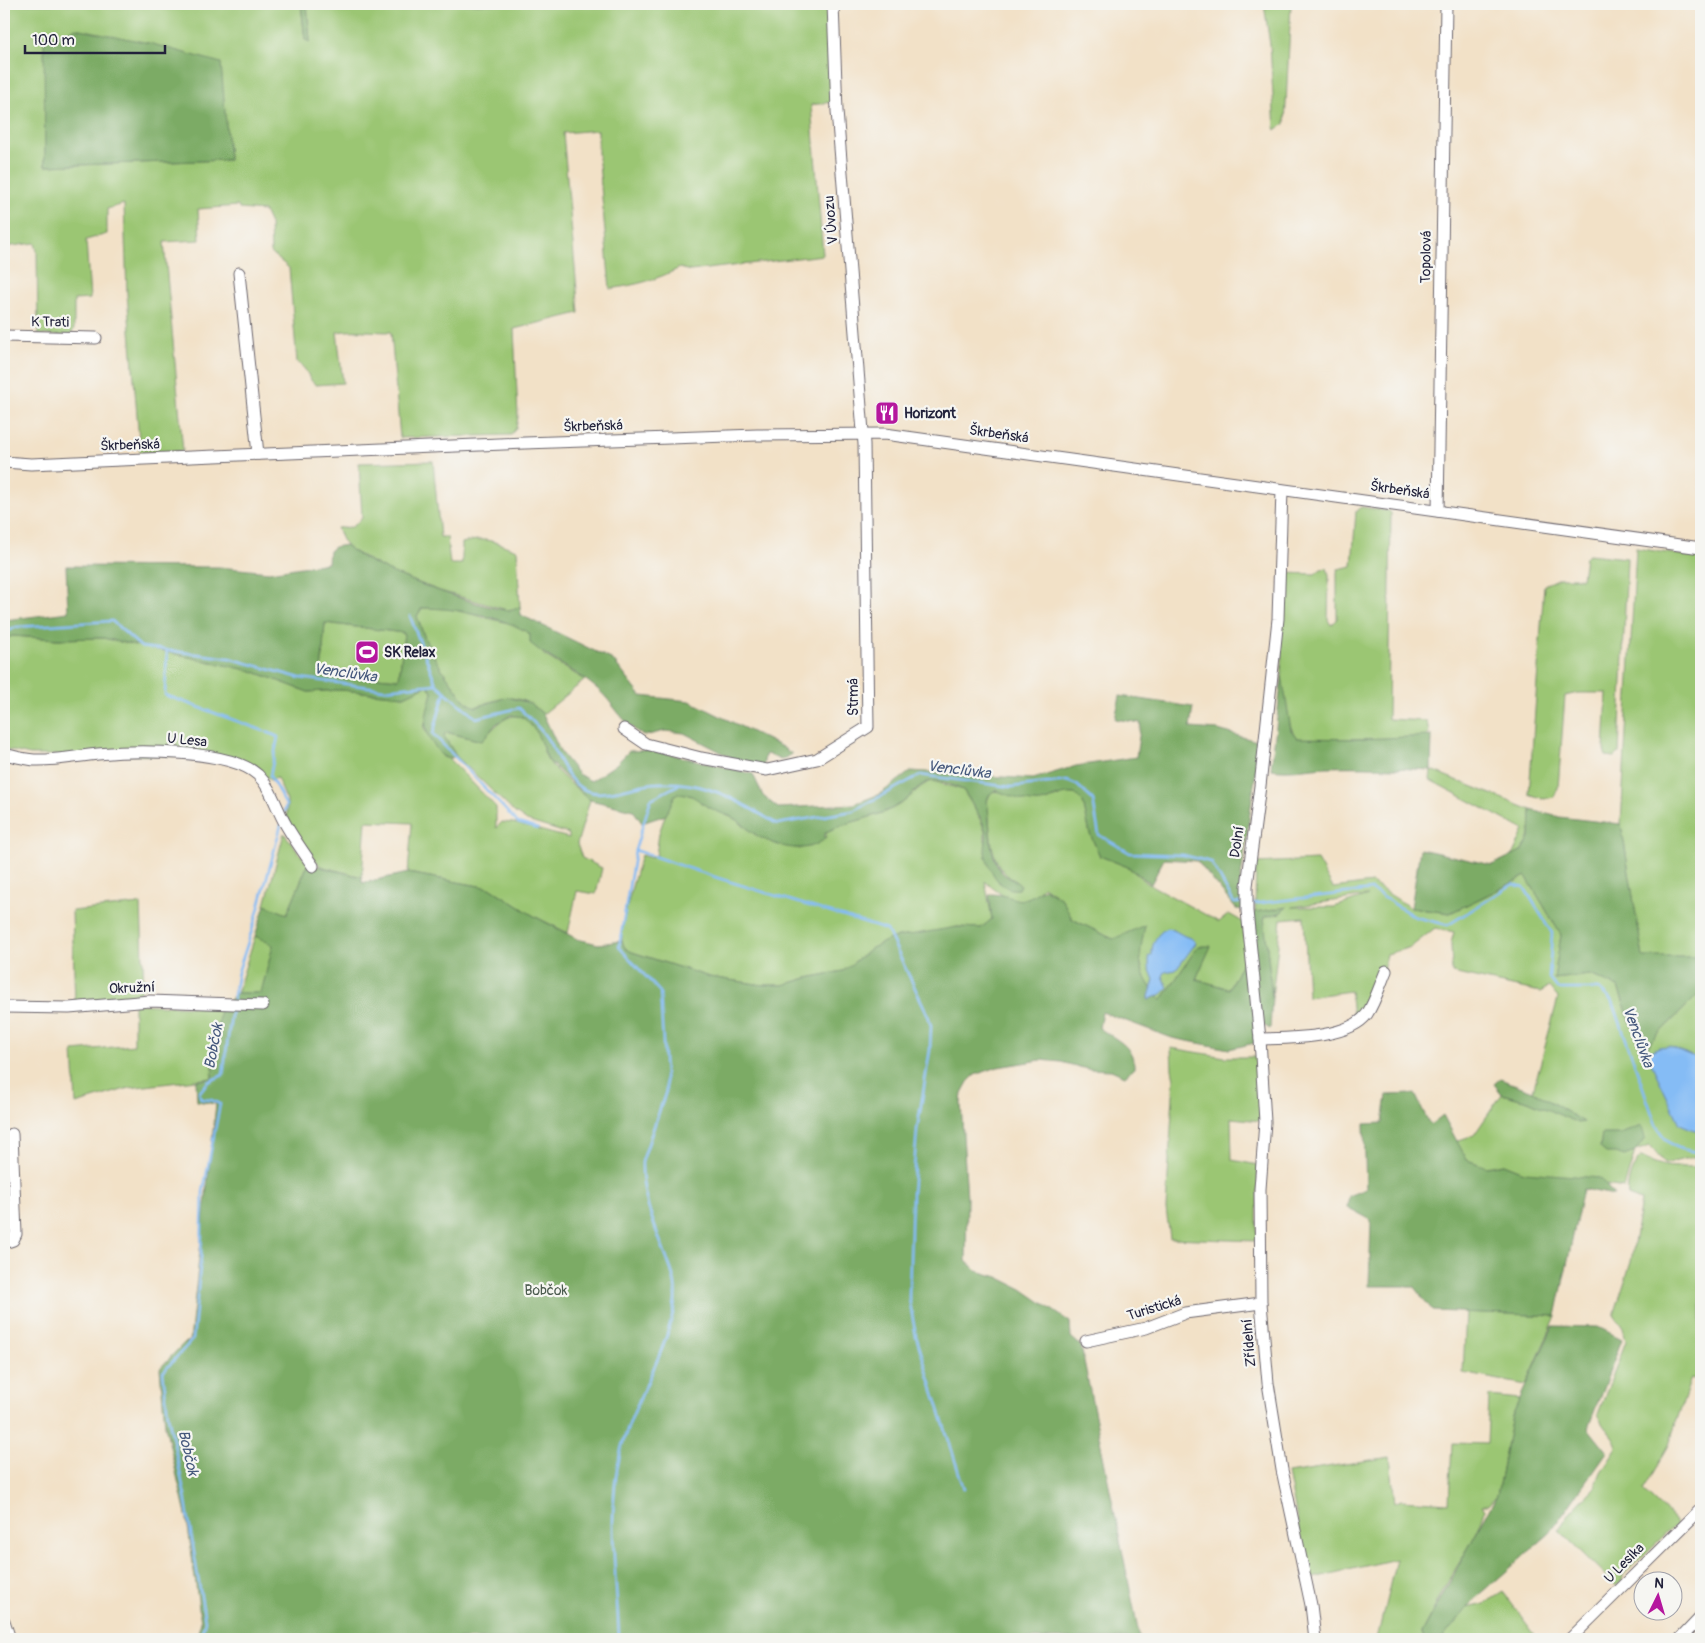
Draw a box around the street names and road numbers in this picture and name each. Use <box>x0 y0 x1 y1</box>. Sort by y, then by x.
street label: V Úvozu <box>820 195 842 245</box>
street label: Topolová <box>1417 231 1435 283</box>
street label: K Trati <box>31 313 70 331</box>
street label: Škrbeňská <box>563 415 623 436</box>
street label: Škrbeňská <box>968 420 1030 447</box>
street label: Škrbeňská <box>100 434 160 455</box>
street label: Škrbeňská <box>1369 476 1431 503</box>
street label: Strmá <box>845 678 862 716</box>
street label: U Lesa <box>166 729 208 751</box>
street label: Dolní <box>1226 825 1248 859</box>
street label: Okružní <box>109 979 155 997</box>
street label: Turistická <box>1125 1292 1183 1324</box>
street label: Zřídelní <box>1238 1318 1260 1368</box>
street label: U Lesíka <box>1600 1539 1648 1587</box>

